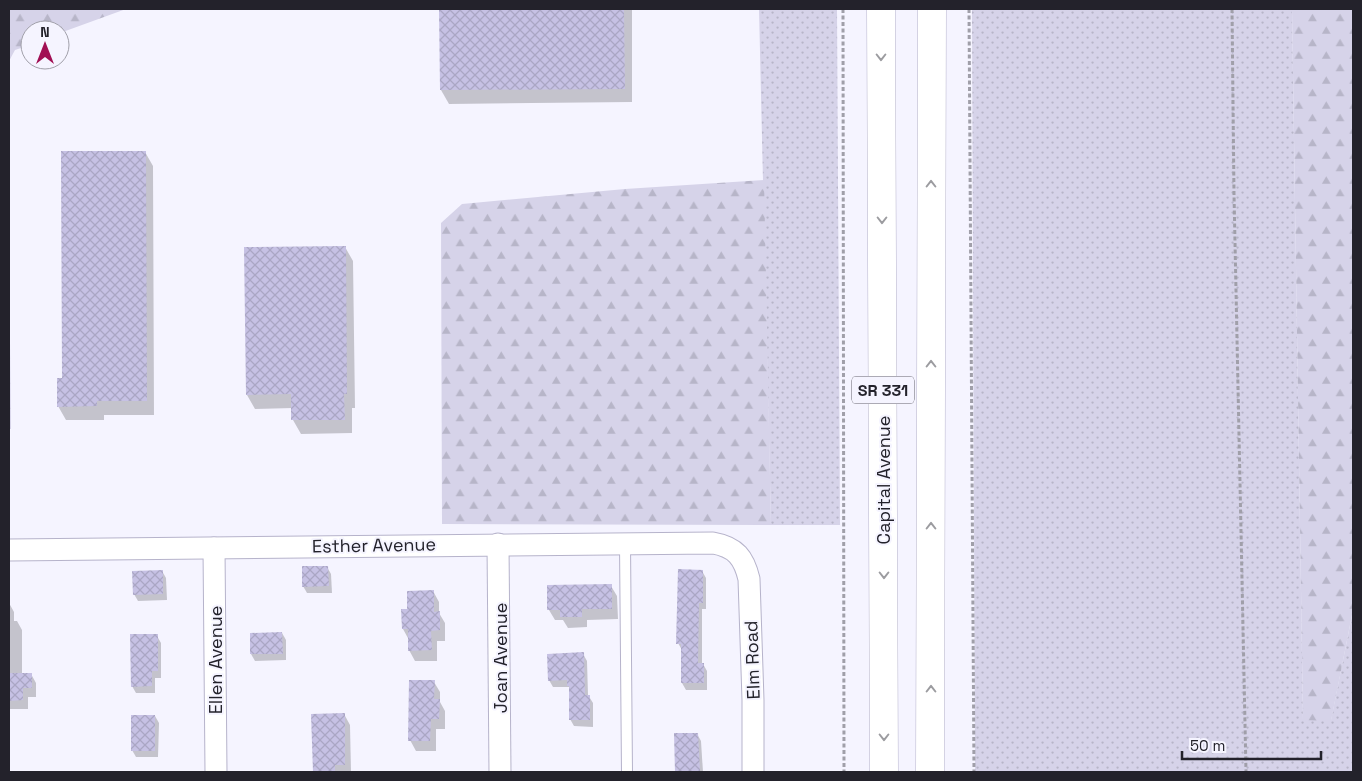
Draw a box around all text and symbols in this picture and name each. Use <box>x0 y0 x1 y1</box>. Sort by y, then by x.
north arrow <box>20 20 70 70</box>
text: N <box>40 23 50 41</box>
one-way arrow <box>876 54 886 62</box>
one-way arrow <box>926 179 936 187</box>
one-way arrow <box>877 216 887 224</box>
one-way arrow <box>926 359 936 367</box>
road number: SR 331 <box>852 376 914 404</box>
street label: Capital Avenue <box>872 416 895 544</box>
one-way arrow <box>926 522 936 530</box>
street label: Esther Avenue <box>312 532 436 558</box>
one-way arrow <box>879 572 889 579</box>
street label: Joan Avenue <box>489 603 512 713</box>
street label: Ellen Avenue <box>204 606 227 714</box>
street label: Elm Road <box>739 620 765 700</box>
one-way arrow <box>926 684 936 692</box>
scale bar <box>1182 728 1321 760</box>
one-way arrow <box>879 734 889 742</box>
text: 50 m <box>1190 736 1225 755</box>

